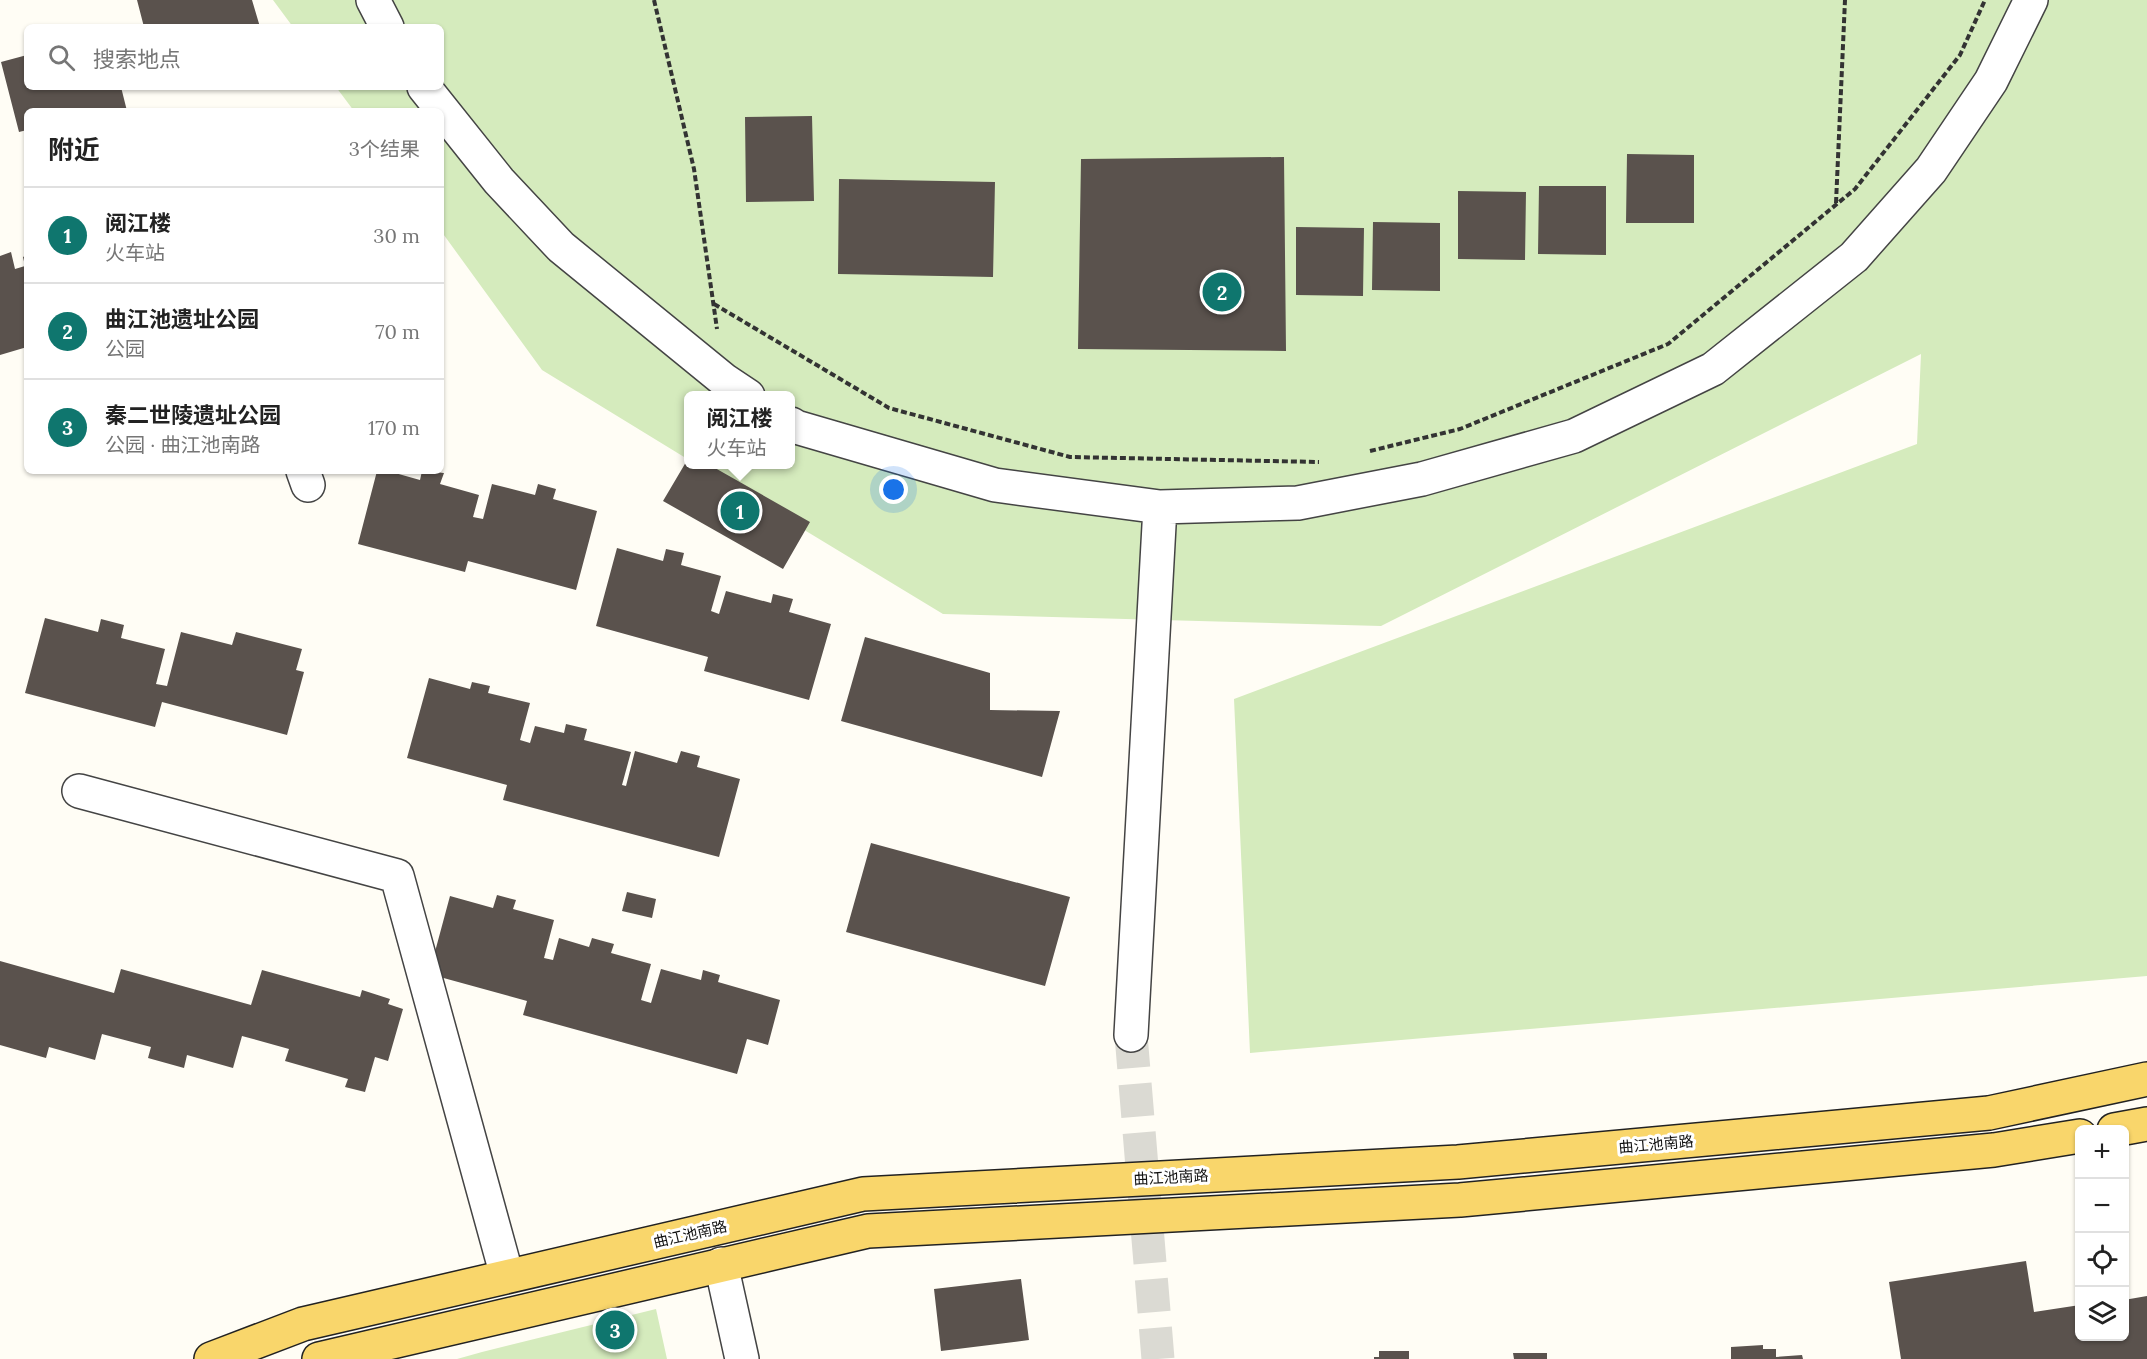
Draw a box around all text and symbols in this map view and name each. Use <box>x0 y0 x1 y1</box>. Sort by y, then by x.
search box <box>24 24 444 90</box>
icon: search <box>45 41 78 74</box>
text: 搜索地点 <box>93 45 181 73</box>
text: 附近 <box>48 133 100 166</box>
text: 3个结果 <box>349 136 420 161</box>
text: 阅江楼 <box>105 209 171 237</box>
text: 1 <box>63 223 72 248</box>
text: 30 m <box>373 223 420 248</box>
text: 火车站 <box>105 240 165 265</box>
pin: 2 <box>1202 270 1242 314</box>
text: 曲江池遗址公园 <box>105 305 259 333</box>
text: 2 <box>62 319 73 344</box>
text: 70 m <box>375 319 420 344</box>
text: 公园 <box>105 336 145 361</box>
popup <box>684 391 795 469</box>
text: 秦二世陵遗址公园 <box>105 401 281 429</box>
text: 阅江楼 <box>706 404 773 432</box>
text: 3 <box>62 415 73 440</box>
text: 170 m <box>368 415 420 440</box>
text: 公园 · 曲江池南路 <box>105 432 261 457</box>
text: 火车站 <box>706 435 766 460</box>
your location <box>879 475 908 504</box>
pin: 1 <box>720 488 760 534</box>
map controls <box>2075 1125 2129 1341</box>
button: + <box>2075 1125 2129 1179</box>
street label: 曲江池南路 <box>1618 1131 1694 1157</box>
street label: 曲江池南路 <box>1133 1166 1209 1188</box>
button: − <box>2075 1179 2129 1233</box>
street label: 曲江池南路 <box>651 1216 729 1252</box>
button: locate <box>2075 1233 2129 1287</box>
button: layers <box>2075 1287 2129 1341</box>
pin: 3 <box>596 1308 634 1352</box>

